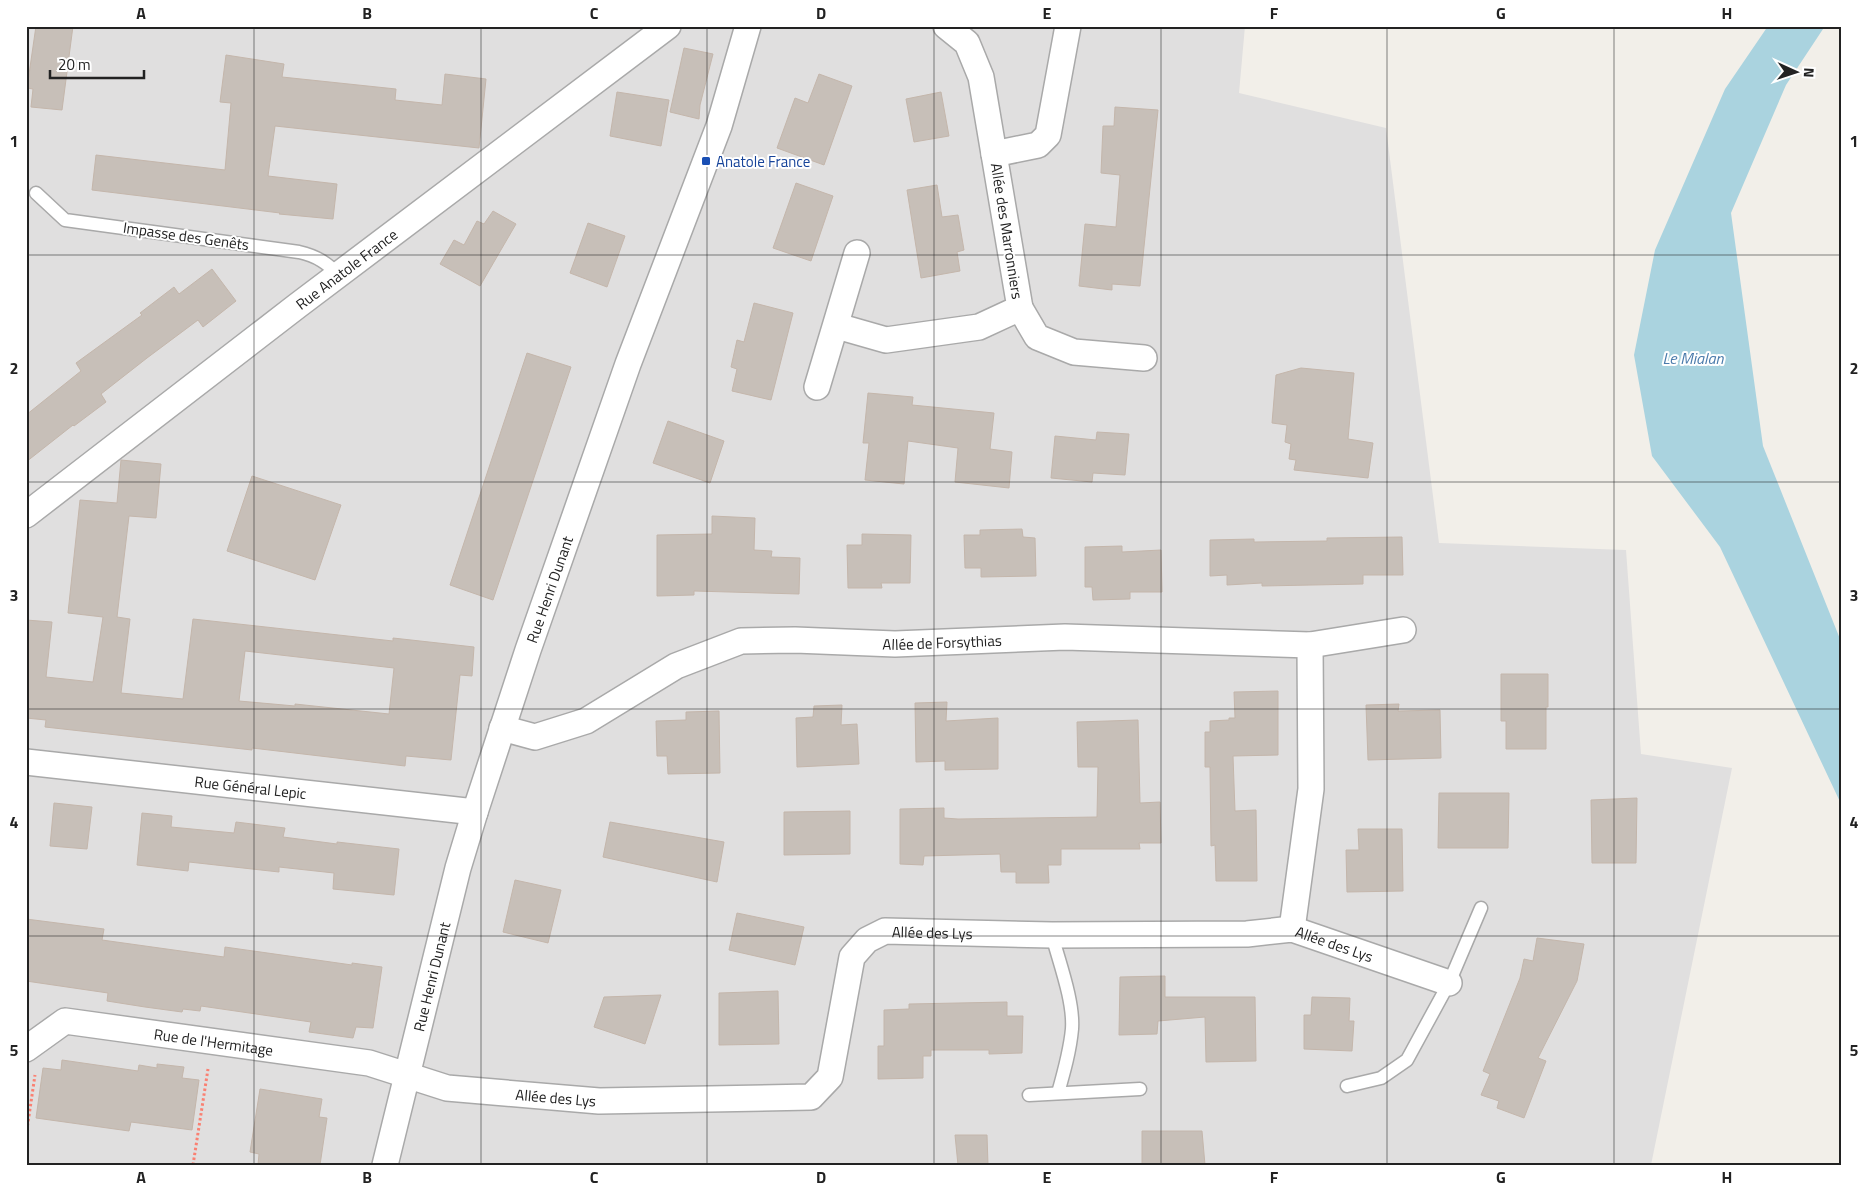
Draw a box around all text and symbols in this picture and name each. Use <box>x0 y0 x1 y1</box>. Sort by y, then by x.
text: A <box>136 1 146 25</box>
text: B <box>362 1 372 25</box>
text: C <box>590 1 599 25</box>
text: D <box>816 1 826 25</box>
text: E <box>1043 1 1052 25</box>
text: F <box>1270 1 1279 25</box>
text: G <box>1496 1 1506 25</box>
text: H <box>1722 1 1732 25</box>
scale bar <box>50 48 144 80</box>
north arrow <box>1770 48 1820 98</box>
text: 20 m <box>58 53 91 76</box>
text: N <box>1799 67 1820 78</box>
text: 1 <box>10 129 18 153</box>
text: 1 <box>1850 129 1858 153</box>
place label: Anatole France <box>716 150 810 173</box>
marker: Anatole France <box>700 155 712 167</box>
street label: Allée des Marronniers <box>985 161 1029 301</box>
street label: Impasse des Genêts <box>122 216 250 256</box>
street label: Rue Anatole France <box>290 223 402 315</box>
water label: Le Mialan <box>1663 346 1724 370</box>
text: 2 <box>10 356 18 380</box>
text: 2 <box>1850 356 1858 380</box>
street label: Rue Henri Dunant <box>520 532 579 646</box>
text: 3 <box>10 583 18 607</box>
text: 3 <box>1850 583 1858 607</box>
street label: Allée de Forsythias <box>882 628 1002 655</box>
street label: Rue Général Lepic <box>193 769 308 805</box>
text: 4 <box>10 810 19 834</box>
text: 4 <box>1850 810 1859 834</box>
street label: Rue Henri Dunant <box>407 919 456 1034</box>
street label: Allée des Lys <box>892 920 973 945</box>
street label: Allée des Lys <box>1293 920 1376 968</box>
street label: Rue de l'Hermitage <box>152 1022 275 1061</box>
text: 5 <box>10 1038 19 1062</box>
text: 5 <box>1850 1038 1859 1062</box>
street label: Allée des Lys <box>515 1082 597 1112</box>
text: A <box>136 1165 146 1189</box>
text: B <box>362 1165 372 1189</box>
text: C <box>590 1165 599 1189</box>
text: D <box>816 1165 826 1189</box>
text: E <box>1043 1165 1052 1189</box>
text: F <box>1270 1165 1279 1189</box>
text: G <box>1496 1165 1506 1189</box>
text: H <box>1722 1165 1732 1189</box>

